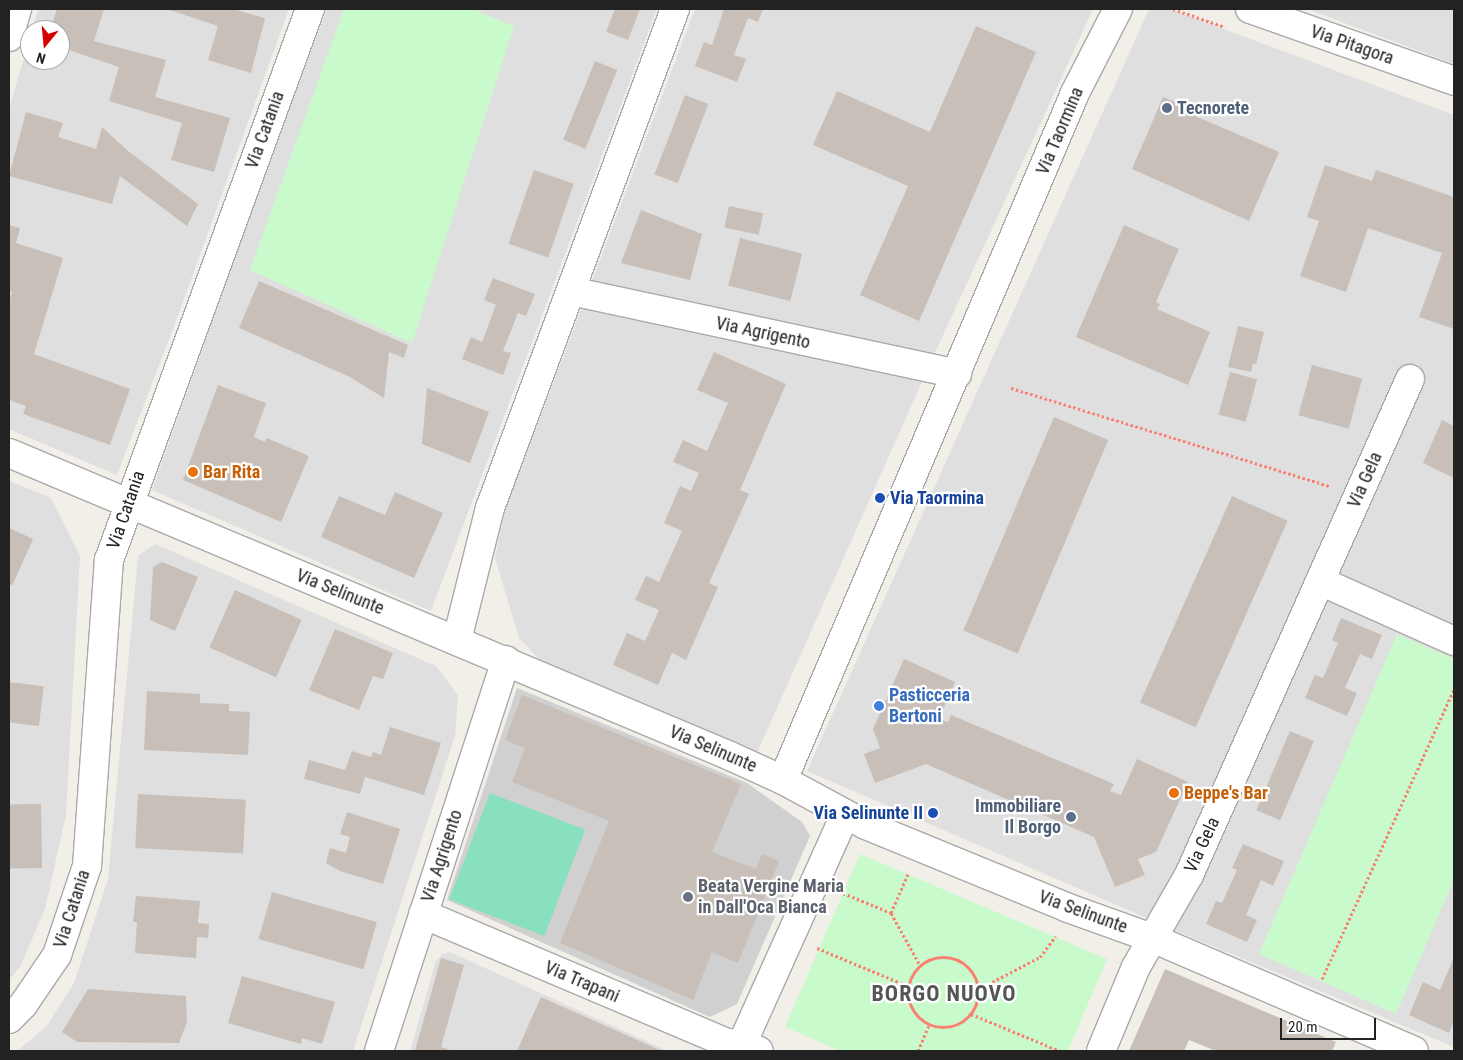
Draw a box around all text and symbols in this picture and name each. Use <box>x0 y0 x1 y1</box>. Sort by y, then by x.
north arrow <box>20 20 70 70</box>
street label: Via Pitagora <box>1307 21 1397 69</box>
text: N <box>34 49 47 67</box>
street label: Via Taormina <box>1032 84 1088 178</box>
street label: Via Catania <box>241 88 289 172</box>
place label: Tecnorete <box>1177 97 1249 119</box>
marker: Tecnorete <box>1161 102 1173 114</box>
street label: Via Agrigento <box>714 312 812 354</box>
street label: Via Gela <box>1343 449 1387 511</box>
place label: Bar Rita <box>203 461 260 483</box>
marker: Bar Rita <box>187 466 199 478</box>
street label: Via Catania <box>103 468 149 552</box>
place label: Via Taormina <box>890 487 984 509</box>
marker: Via Taormina <box>874 492 886 504</box>
street label: Via Selinunte <box>293 565 387 619</box>
place label: Pasticceria Bertoni <box>889 685 970 728</box>
marker: Pasticceria Bertoni <box>873 700 885 712</box>
street label: Via Selinunte <box>666 721 760 777</box>
place label: Beppe's Bar <box>1184 782 1268 804</box>
marker: Beppe's Bar <box>1168 787 1180 799</box>
place label: Immobiliare Il Borgo <box>975 796 1061 839</box>
place label: Via Selinunte II <box>813 802 923 824</box>
street label: Via Agrigento <box>417 807 467 905</box>
marker: Via Selinunte II <box>927 807 939 819</box>
marker: Immobiliare Il Borgo <box>1065 811 1077 823</box>
street label: Via Gela <box>1180 814 1224 876</box>
street label: Via Catania <box>49 867 95 951</box>
place label: Beata Vergine Maria in Dall'Oca Bianca <box>698 876 844 919</box>
street label: Via Selinunte <box>1036 886 1130 938</box>
marker: Beata Vergine Maria in Dall'Oca Bianca <box>682 891 694 903</box>
street label: Via Trapani <box>541 956 623 1008</box>
district label: BORGO NUOVO <box>870 981 1018 1007</box>
scale bar <box>1283 1008 1379 1040</box>
text: 20 m <box>1288 1018 1318 1036</box>

